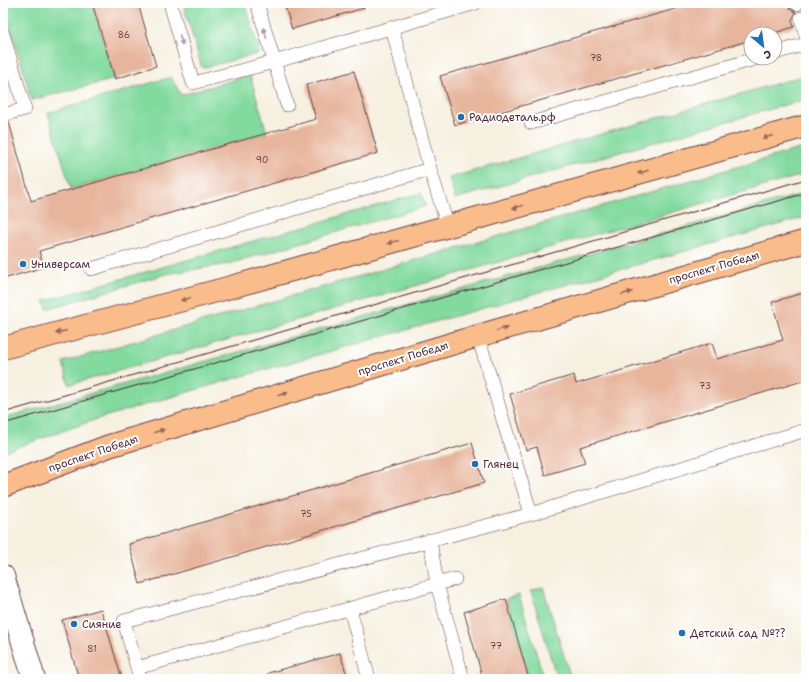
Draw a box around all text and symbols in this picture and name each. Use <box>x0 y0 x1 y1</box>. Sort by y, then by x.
one-way arrow <box>262 26 268 39</box>
north arrow <box>743 26 783 66</box>
house number: 86 <box>118 29 130 41</box>
one-way arrow <box>178 35 184 47</box>
text: С <box>761 46 774 63</box>
house number: 78 <box>590 52 602 64</box>
place label: Радиодеталь.рф <box>469 110 556 125</box>
marker: Радиодеталь.рф <box>456 112 466 122</box>
one-way arrow <box>762 134 774 140</box>
house number: 90 <box>256 154 268 166</box>
one-way arrow <box>637 169 649 175</box>
one-way arrow <box>512 204 524 210</box>
one-way arrow <box>387 239 399 245</box>
street label: проспект Победы <box>667 247 761 288</box>
place label: Универсам <box>31 257 91 272</box>
marker: Универсам <box>18 259 28 269</box>
one-way arrow <box>621 290 633 296</box>
one-way arrow <box>180 296 192 302</box>
one-way arrow <box>496 326 508 332</box>
one-way arrow <box>54 329 66 335</box>
street label: проспект Победы <box>356 338 450 379</box>
house number: 73 <box>699 380 711 392</box>
one-way arrow <box>277 391 289 397</box>
one-way arrow <box>153 428 165 434</box>
street label: проспект Победы <box>47 431 140 476</box>
place label: Глянец <box>483 457 519 472</box>
marker: Глянец <box>470 459 480 469</box>
house number: 75 <box>300 508 312 520</box>
place label: Сияние <box>82 617 121 632</box>
marker: Сияние <box>69 619 79 629</box>
place label: Детский сад №?? <box>690 626 785 641</box>
marker: Детский сад №?? <box>677 628 687 638</box>
house number: 77 <box>490 640 502 652</box>
house number: 81 <box>87 643 97 655</box>

